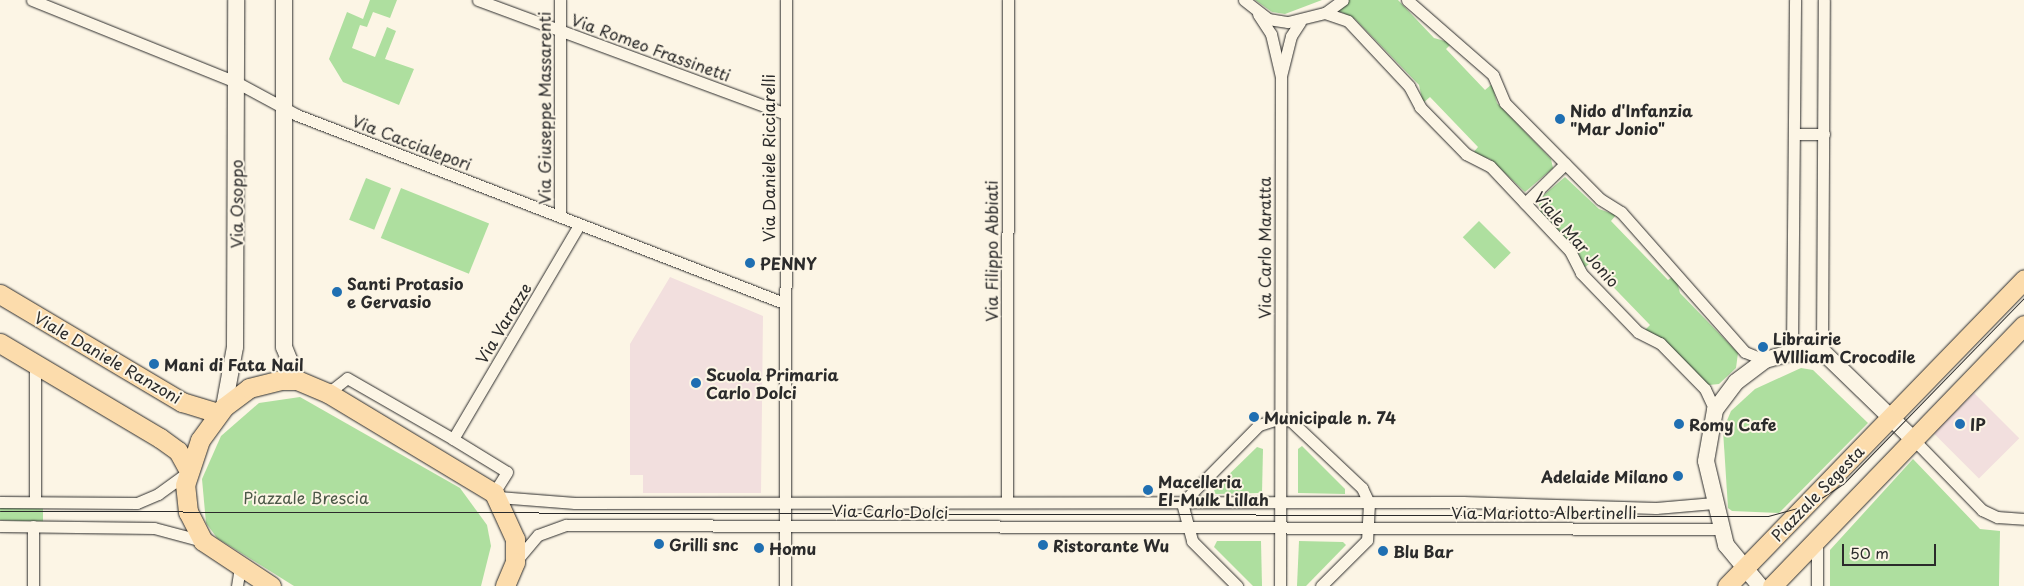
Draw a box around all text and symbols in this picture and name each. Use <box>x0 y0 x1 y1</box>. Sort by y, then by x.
street label: Via Romeo Frassinetti <box>569 9 733 85</box>
street label: Via Giuseppe Massarenti <box>534 12 554 204</box>
street label: Via Daniele Ricciarelli <box>758 74 778 242</box>
place label: Nido d'Infanzia "Mar Jonio" <box>1570 100 1693 138</box>
street label: Via Caccialepori <box>350 110 474 174</box>
marker: Nido d'Infanzia "Mar Jonio" <box>1554 113 1566 125</box>
street label: Via Osoppo <box>226 160 246 248</box>
street label: Via Carlo Maratta <box>1254 177 1274 319</box>
street label: Via Filippo Abbiati <box>981 181 1001 321</box>
street label: Viale Mar Jonio <box>1530 187 1624 291</box>
place label: PENNY <box>760 253 816 273</box>
marker: PENNY <box>744 257 756 269</box>
place label: Santi Protasio e Gervasio <box>347 273 464 311</box>
street label: Via Varazze <box>471 279 535 367</box>
marker: Santi Protasio e Gervasio <box>331 286 343 298</box>
street label: Viale Daniele Ranzoni <box>30 307 186 407</box>
place label: Librairie WIlliam Crocodile <box>1773 328 1916 366</box>
marker: Librairie WIlliam Crocodile <box>1757 341 1769 353</box>
place label: Mani di Fata Nail <box>164 354 304 374</box>
marker: Mani di Fata Nail <box>148 358 160 370</box>
place label: Scuola Primaria Carlo Dolci <box>706 364 839 402</box>
marker: Scuola Primaria Carlo Dolci <box>690 377 702 389</box>
place label: Municipale n. 74 <box>1264 407 1396 427</box>
marker: Municipale n. 74 <box>1248 411 1260 423</box>
place label: Romy Cafe <box>1689 414 1777 434</box>
place label: IP <box>1970 414 1986 434</box>
marker: Romy Cafe <box>1673 418 1685 430</box>
marker: IP <box>1954 418 1966 430</box>
street label: Piazzale Segesta <box>1766 441 1868 545</box>
place label: Adelaide Milano <box>1540 466 1668 486</box>
marker: Adelaide Milano <box>1672 470 1684 482</box>
place label: Macelleria El-Mulk Lillah <box>1158 471 1269 509</box>
marker: Macelleria El-Mulk Lillah <box>1142 484 1154 496</box>
park label: Piazzale Brescia <box>243 487 369 507</box>
street label: Via Carlo Dolci <box>831 500 949 522</box>
street label: Via Mariotto Albertinelli <box>1451 502 1637 522</box>
place label: Grilli snc <box>669 534 740 554</box>
scale bar <box>1844 534 1938 566</box>
place label: Ristorante Wu <box>1053 535 1169 555</box>
marker: Grilli snc <box>653 538 665 550</box>
place label: Homu <box>769 538 816 558</box>
marker: Ristorante Wu <box>1037 539 1049 551</box>
place label: Blu Bar <box>1393 541 1454 561</box>
text: 50 m <box>1850 541 1889 564</box>
marker: Homu <box>753 542 765 554</box>
marker: Blu Bar <box>1377 545 1389 557</box>

